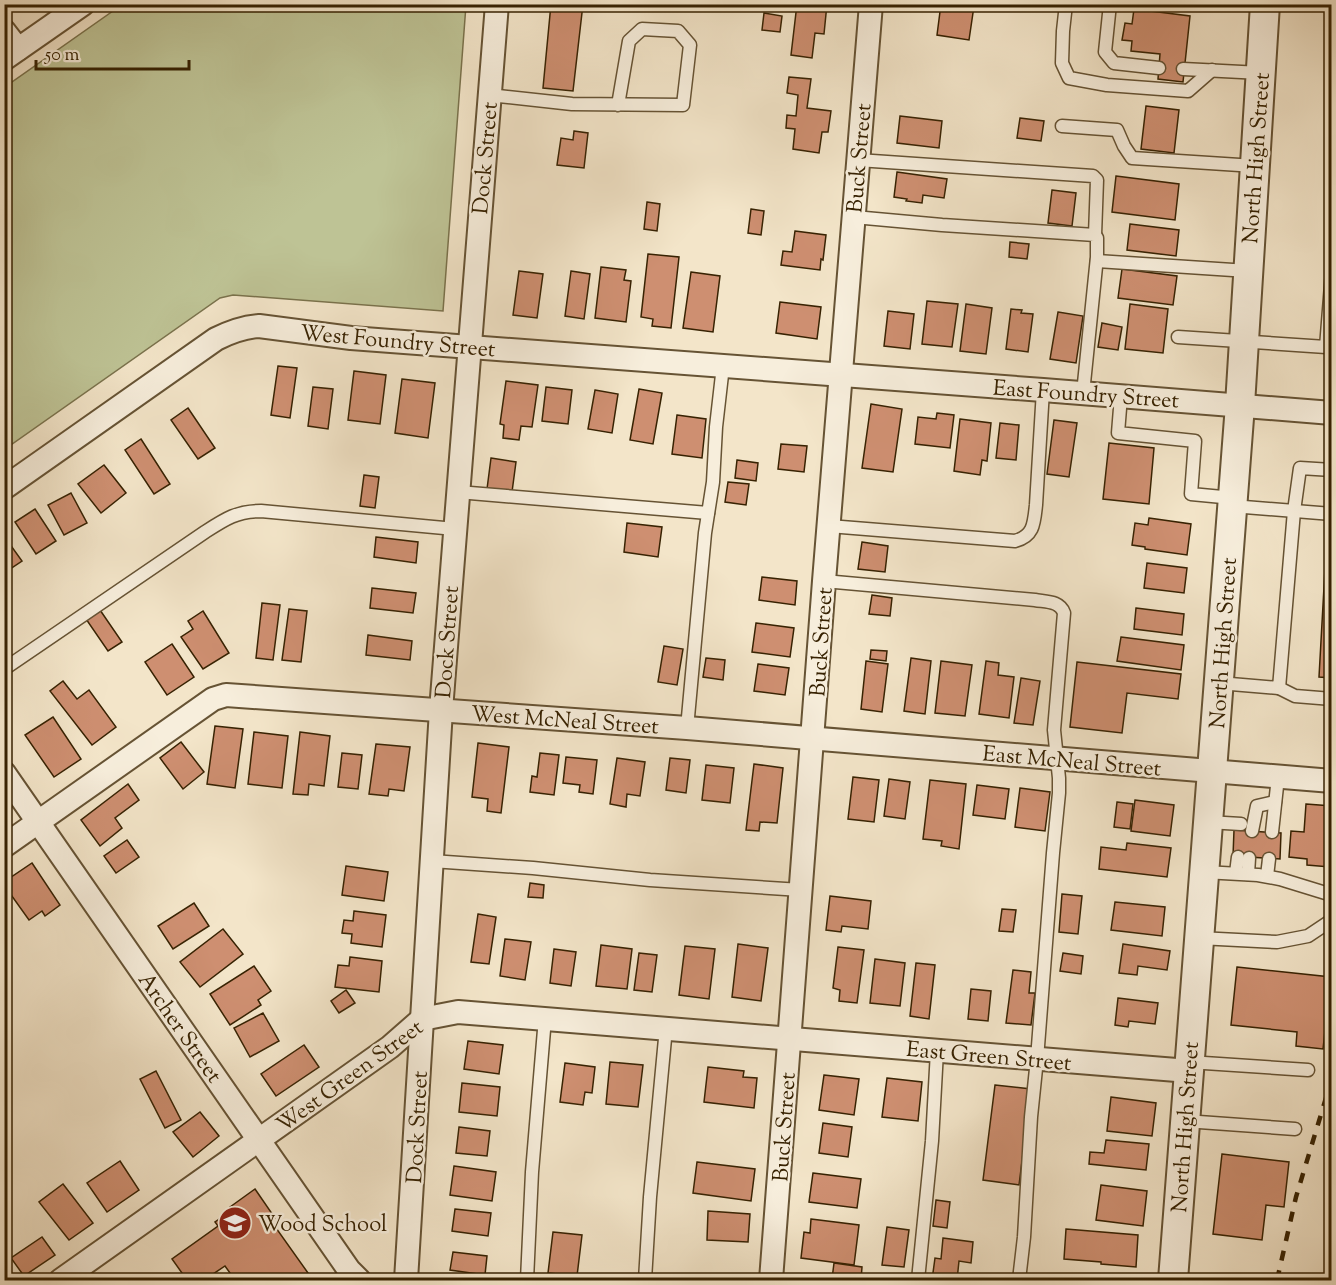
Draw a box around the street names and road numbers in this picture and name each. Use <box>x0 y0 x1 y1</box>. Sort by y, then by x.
street label: North High Street <box>1236 71 1280 245</box>
street label: Dock Street <box>466 100 508 216</box>
street label: Buck Street <box>840 102 882 214</box>
street label: West Foundry Street <box>299 319 497 367</box>
street label: East Foundry Street <box>992 374 1180 418</box>
street label: North High Street <box>1203 556 1247 730</box>
street label: Dock Street <box>429 584 469 700</box>
street label: Buck Street <box>803 586 843 698</box>
street label: West McNeal Street <box>470 699 660 745</box>
street label: East McNeal Street <box>981 739 1163 787</box>
street label: Archer Street <box>129 967 229 1091</box>
street label: West Green Street <box>271 1013 431 1142</box>
street label: East Green Street <box>905 1035 1073 1081</box>
street label: North High Street <box>1165 1040 1209 1214</box>
street label: Dock Street <box>400 1070 438 1184</box>
street label: Buck Street <box>766 1071 806 1183</box>

